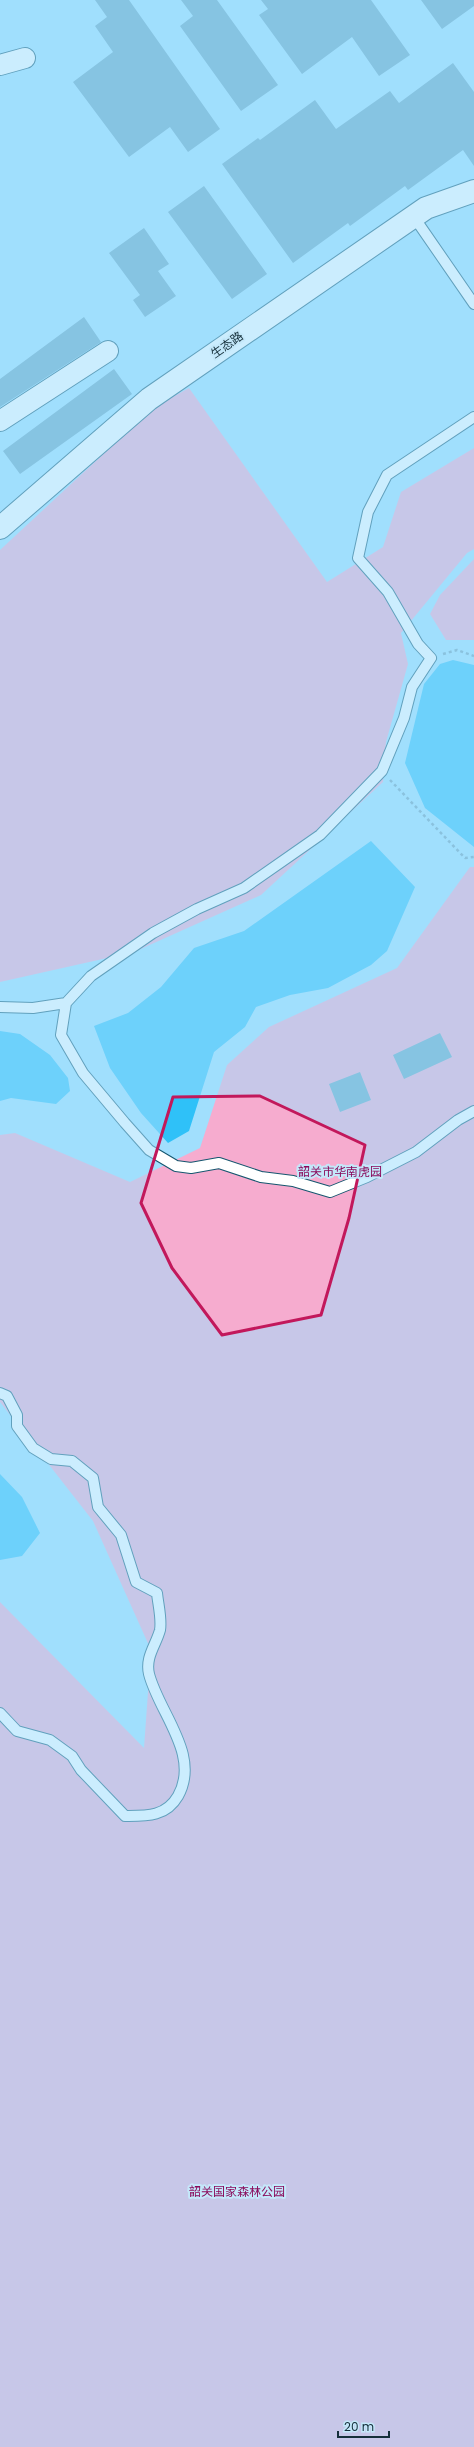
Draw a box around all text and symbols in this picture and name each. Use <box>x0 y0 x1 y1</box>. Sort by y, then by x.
street label: 生态路 <box>207 327 246 362</box>
park label: 韶关市华南虎园 <box>298 1163 382 1180</box>
park label: 韶关国家森林公园 <box>189 2183 285 2200</box>
scale bar <box>338 2413 389 2439</box>
text: 20 m <box>344 2418 374 2435</box>

